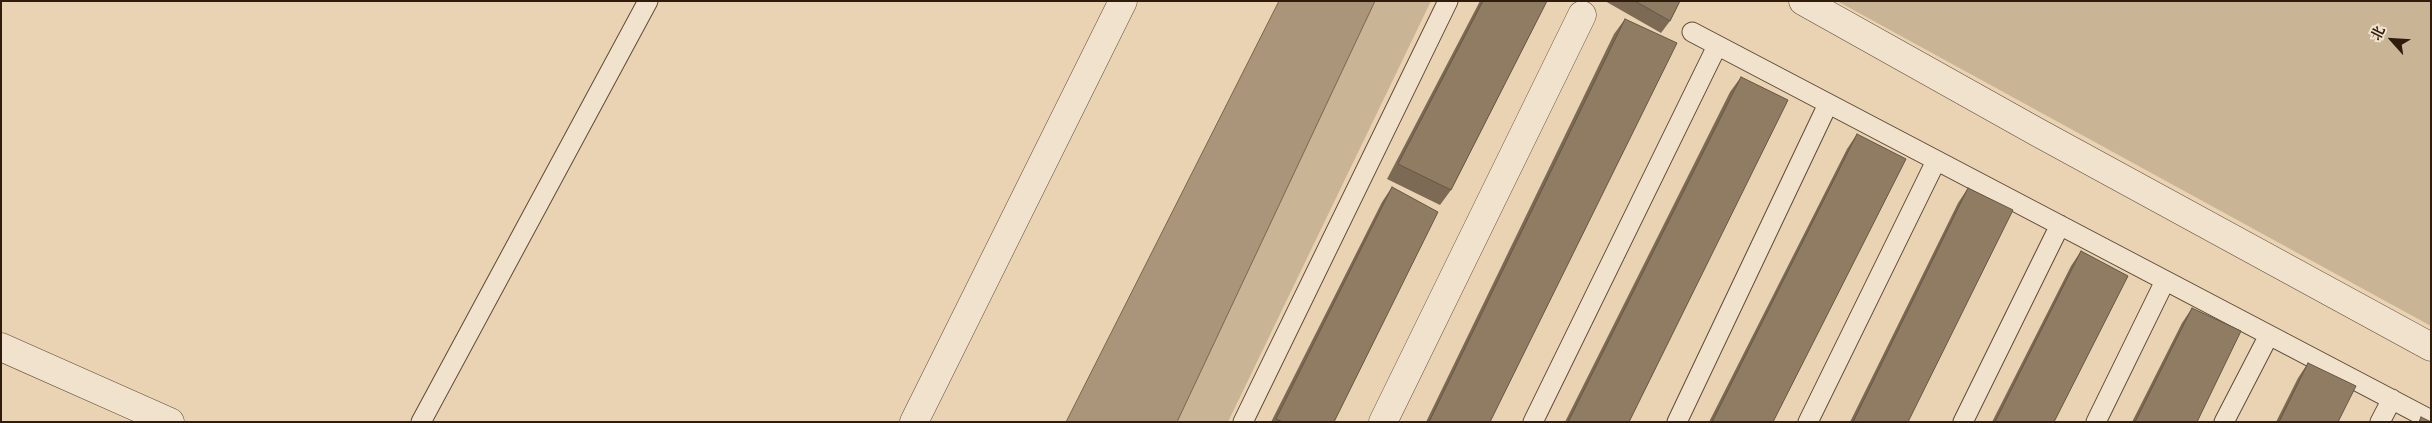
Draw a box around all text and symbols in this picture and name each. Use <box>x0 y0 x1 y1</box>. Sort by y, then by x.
north arrow <box>2367 15 2417 65</box>
text: 北 <box>2366 23 2390 44</box>

